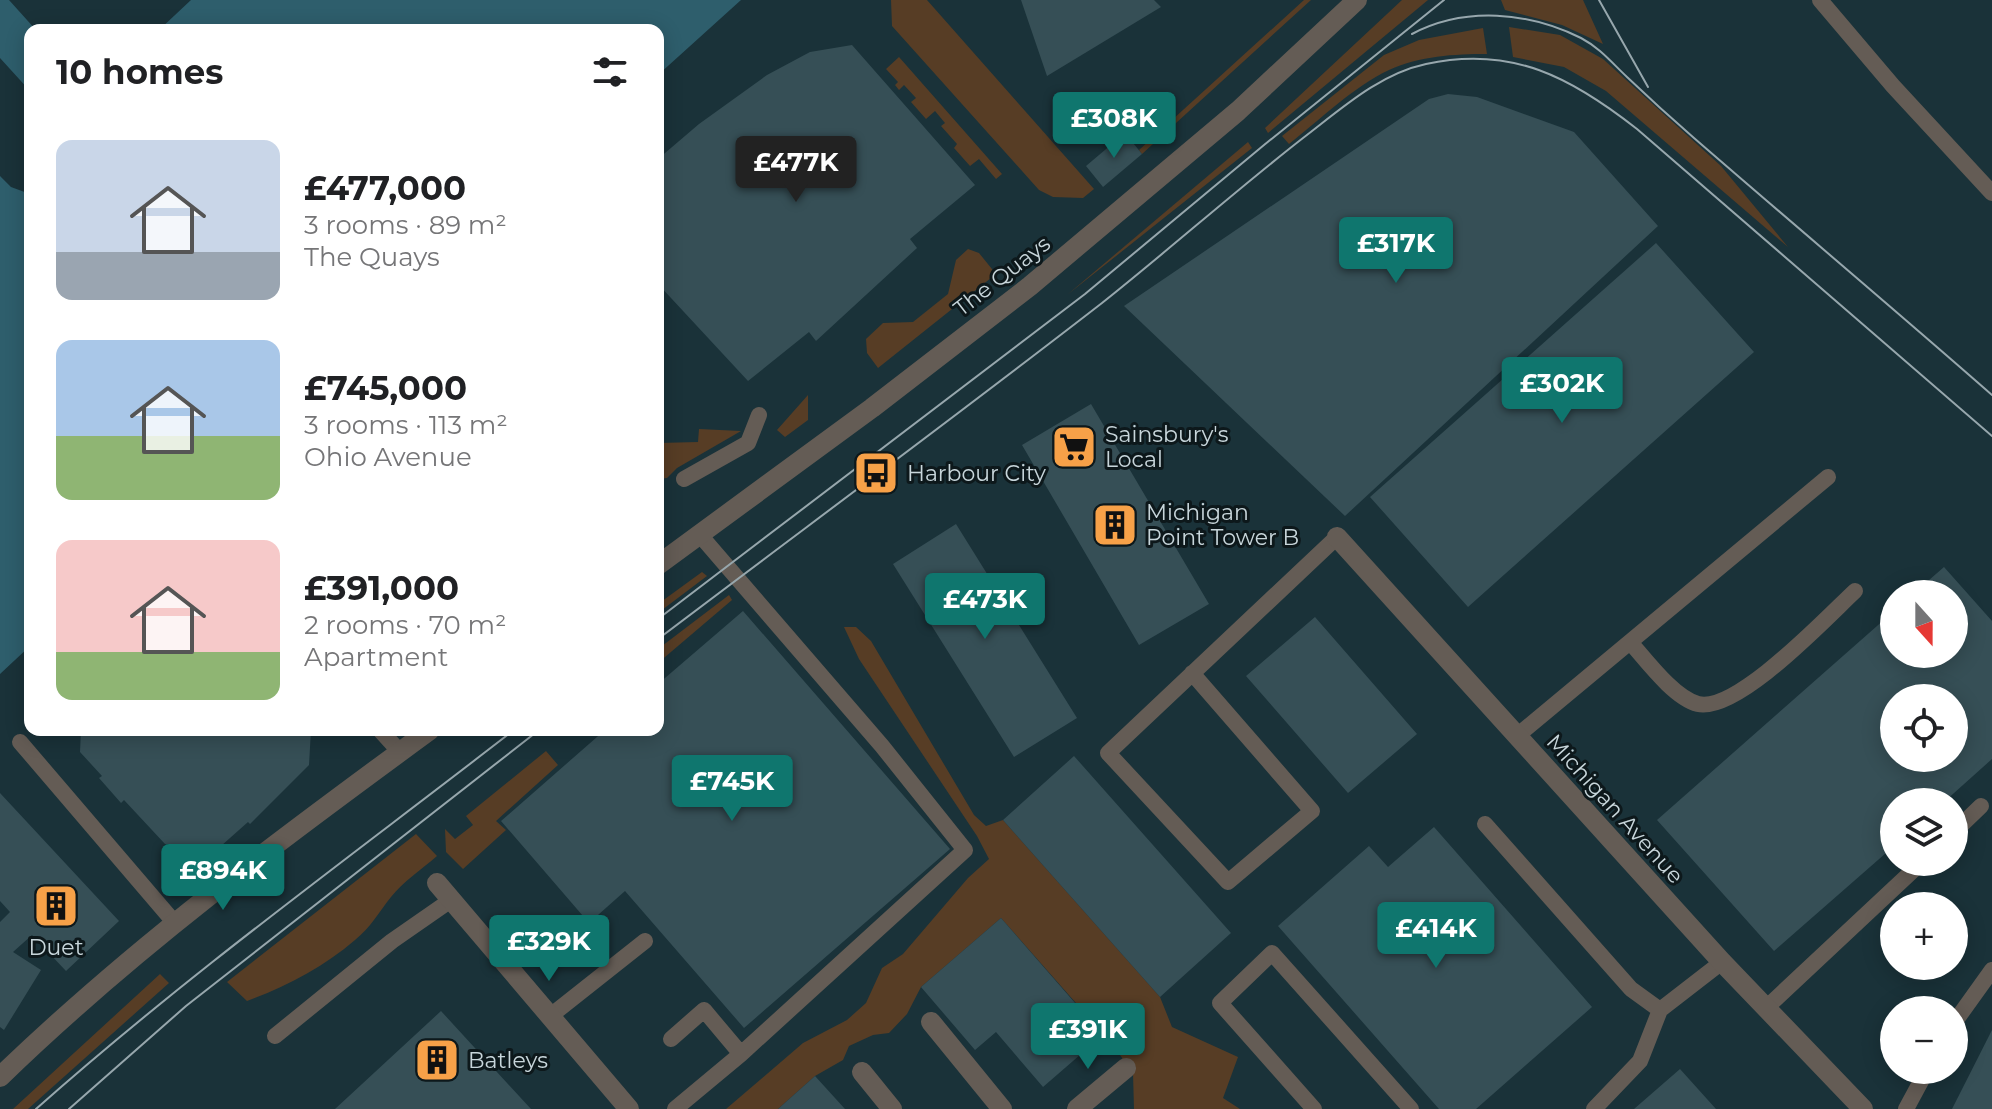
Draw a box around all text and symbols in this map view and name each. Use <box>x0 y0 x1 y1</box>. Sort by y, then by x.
icon: filters <box>588 50 632 94</box>
text: 10 homes <box>56 51 223 93</box>
pin: £308K <box>1058 92 1170 160</box>
text: £308K <box>1071 102 1157 134</box>
pin: £477K <box>740 136 852 204</box>
text: £477K <box>753 146 839 178</box>
text: £477,000 <box>304 167 466 209</box>
icon: home <box>120 172 216 268</box>
text: 3 rooms · 89 m² <box>304 209 507 241</box>
pin: £317K <box>1340 217 1452 285</box>
text: £317K <box>1357 227 1435 259</box>
street label: The Quays <box>948 230 1056 322</box>
text: The Quays <box>304 241 440 273</box>
pin: £302K <box>1506 357 1618 425</box>
text: £745,000 <box>304 367 467 409</box>
text: £302K <box>1520 367 1604 399</box>
icon: home <box>120 372 216 468</box>
text: 3 rooms · 113 m² <box>304 409 508 441</box>
place label: Sainsbury's Local <box>1105 421 1229 473</box>
supermarket icon: Sainsbury's Local <box>1050 423 1098 471</box>
text: Ohio Avenue <box>304 441 472 473</box>
bus stop icon: Harbour City <box>852 449 900 497</box>
place label: Harbour City <box>907 460 1046 487</box>
place label: Michigan Point Tower B <box>1146 499 1299 551</box>
building icon: Michigan Point Tower B <box>1091 501 1139 549</box>
text: £391,000 <box>304 567 459 609</box>
icon: home <box>120 572 216 668</box>
pin: £473K <box>929 573 1041 641</box>
north arrow <box>1880 580 1968 668</box>
map controls <box>1880 580 1968 1084</box>
text: £473K <box>943 583 1027 615</box>
text: 2 rooms · 70 m² <box>304 609 506 641</box>
text: Apartment <box>304 641 448 673</box>
button: locate <box>1880 684 1968 772</box>
street label: Michigan Avenue <box>1541 729 1689 889</box>
pin: £745K <box>676 755 788 823</box>
text: £745K <box>690 765 774 797</box>
button: layers <box>1880 788 1968 876</box>
pin: £894K <box>167 844 279 912</box>
text: £894K <box>179 854 267 886</box>
building icon: Duet <box>32 882 80 930</box>
button: + <box>1880 892 1968 980</box>
pin: £414K <box>1380 902 1492 970</box>
text: £414K <box>1395 912 1477 944</box>
pin: £329K <box>493 915 605 983</box>
text: £329K <box>507 925 591 957</box>
place label: Duet <box>28 934 84 961</box>
button: − <box>1880 996 1968 1084</box>
pin: £391K <box>1032 1003 1144 1071</box>
text: £391K <box>1049 1013 1127 1045</box>
building icon: Batleys <box>413 1036 461 1084</box>
place label: Batleys <box>468 1047 548 1074</box>

